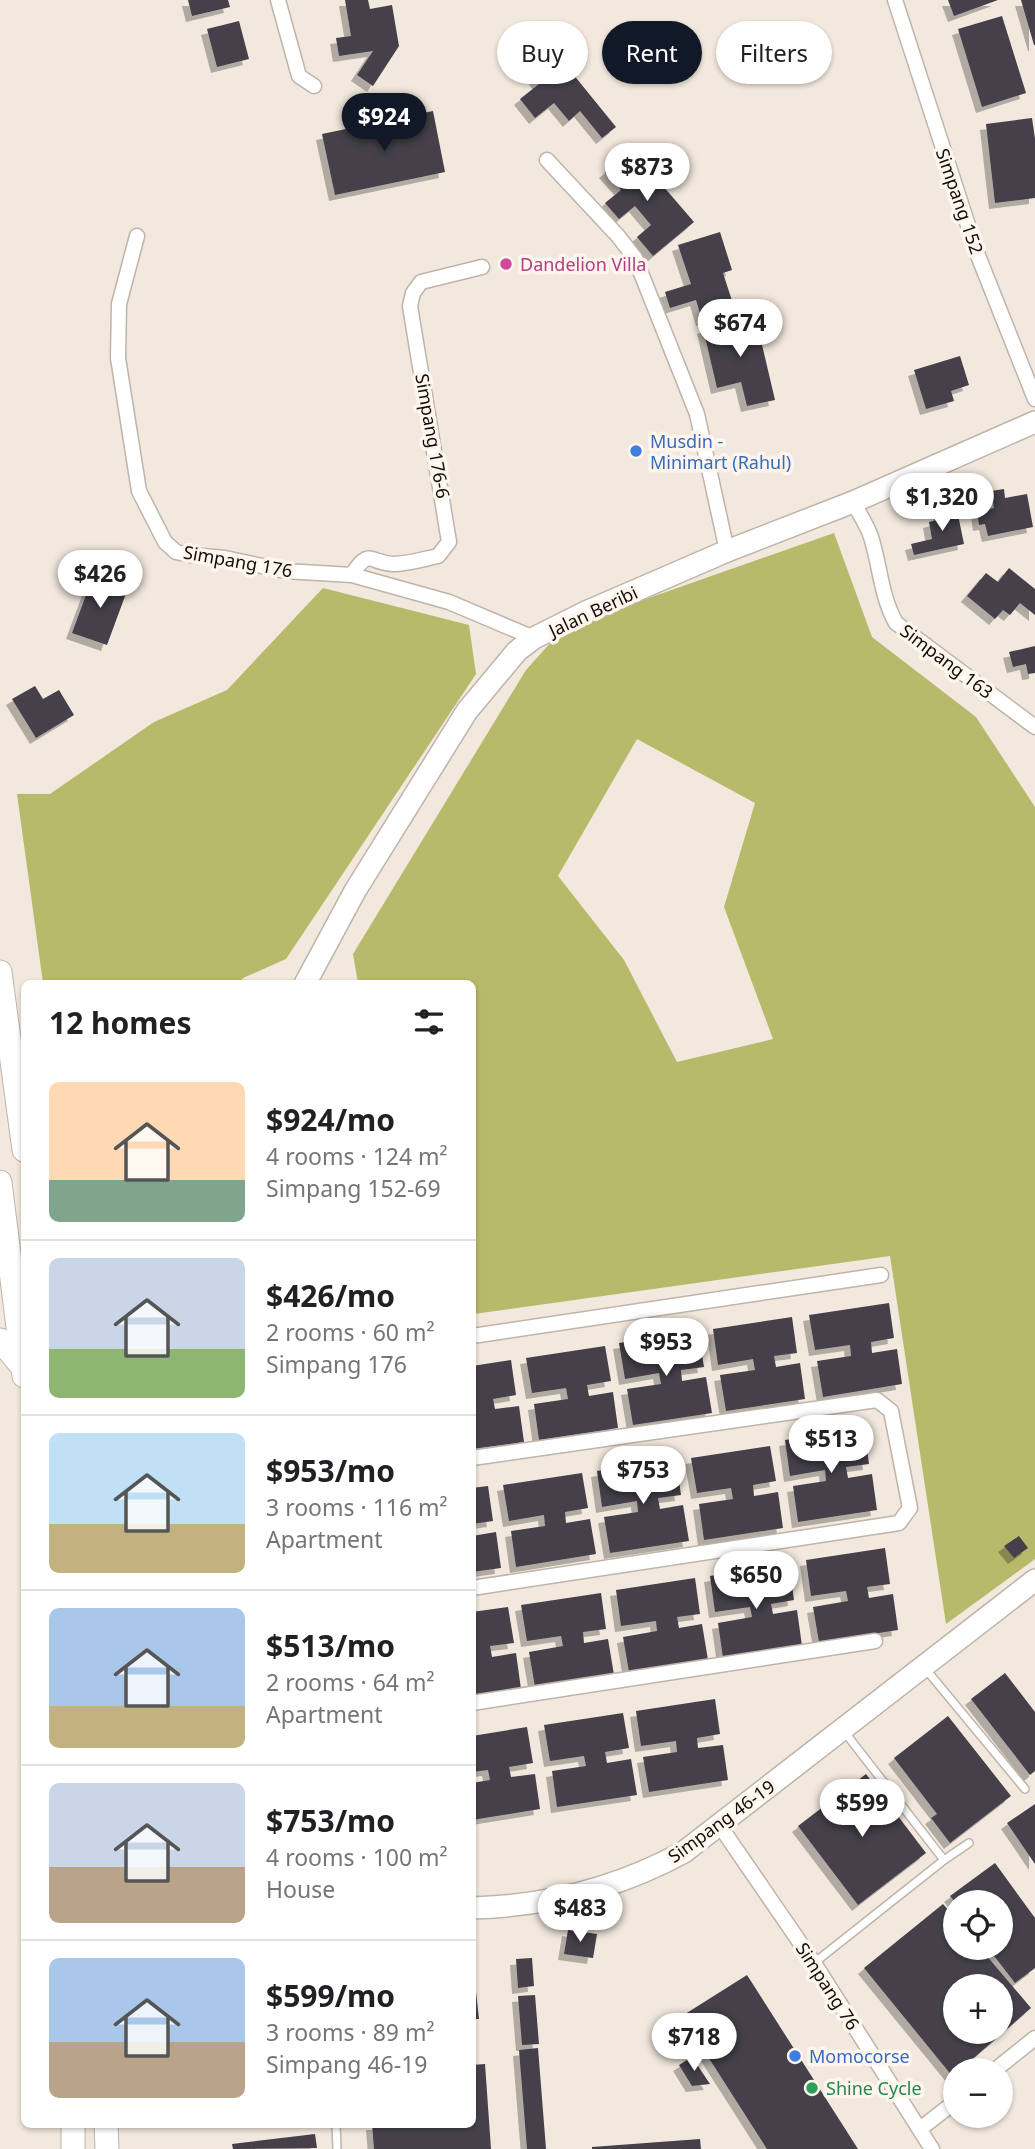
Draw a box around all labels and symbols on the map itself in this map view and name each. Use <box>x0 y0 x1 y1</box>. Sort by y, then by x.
pin: $924 <box>343 94 425 153</box>
pin: $873 <box>606 144 688 203</box>
street label: Simpang 152 <box>931 145 989 257</box>
place label: Dandelion Villa <box>520 252 646 276</box>
marker: Dandelion Villa <box>498 256 514 272</box>
pin: $674 <box>699 300 781 359</box>
street label: Simpang 176-6 <box>410 372 456 500</box>
place label: Musdin - Minimart (Rahul) <box>650 429 791 474</box>
marker: Musdin - Minimart (Rahul) <box>628 443 644 459</box>
pin: $1,320 <box>885 474 999 533</box>
street label: Simpang 176 <box>182 540 294 582</box>
pin: $426 <box>59 550 141 610</box>
street label: Jalan Beribi <box>543 580 641 643</box>
street label: Simpang 163 <box>896 618 998 704</box>
pin: $953 <box>625 1318 707 1378</box>
pin: $513 <box>790 1416 872 1475</box>
pin: $753 <box>602 1446 684 1506</box>
pin: $650 <box>715 1552 797 1611</box>
street label: Simpang 46-19 <box>663 1774 779 1868</box>
pin: $599 <box>821 1780 903 1839</box>
pin: $483 <box>539 1884 621 1944</box>
street label: Simpang 76 <box>791 1938 865 2034</box>
pin: $718 <box>653 2014 735 2073</box>
place label: Momocorse <box>809 2044 910 2068</box>
marker: Momocorse <box>787 2048 803 2064</box>
place label: Shine Cycle <box>826 2076 922 2100</box>
marker: Shine Cycle <box>804 2080 820 2096</box>

